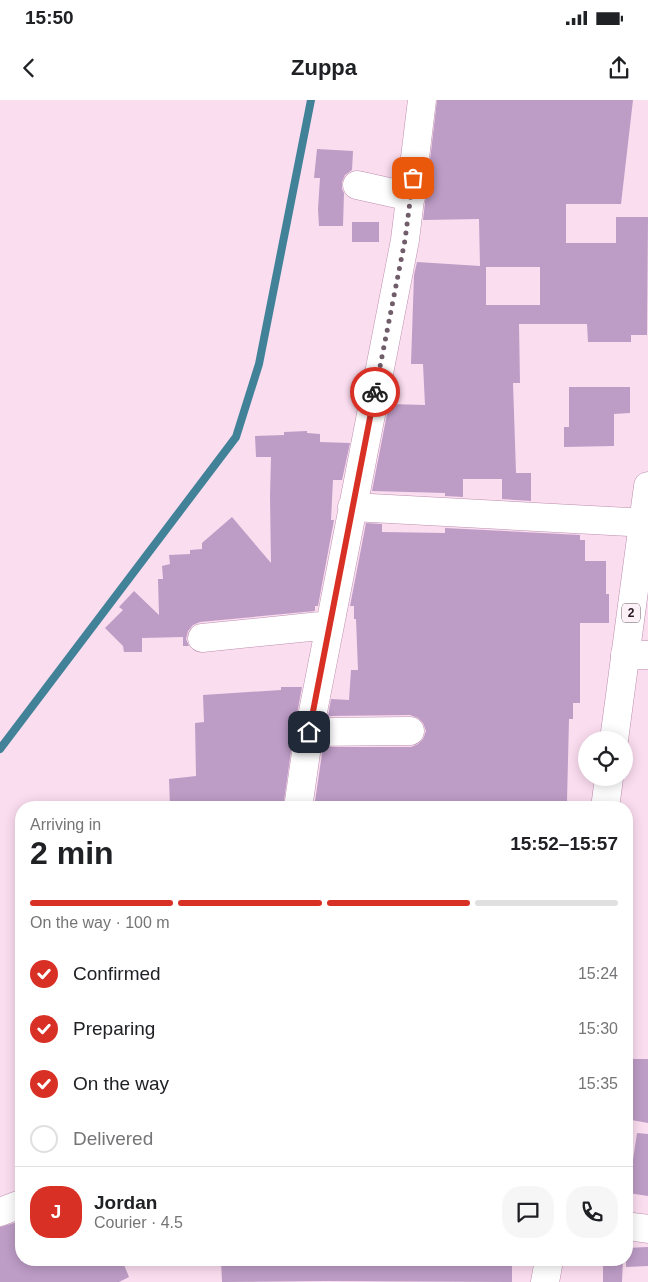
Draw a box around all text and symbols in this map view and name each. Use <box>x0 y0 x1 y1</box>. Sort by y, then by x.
text: 15:50 <box>25 7 74 28</box>
icon: back <box>15 54 43 82</box>
icon: share <box>605 54 633 82</box>
text: Zuppa <box>291 55 357 80</box>
pin <box>392 157 434 199</box>
icon: bag <box>399 164 427 192</box>
courier <box>350 367 400 417</box>
icon: bike <box>361 378 389 406</box>
road number: 2 <box>622 603 640 622</box>
pin <box>288 711 330 753</box>
icon: home <box>295 718 323 746</box>
map controls <box>578 731 633 786</box>
button: locate <box>578 731 633 786</box>
text: Arriving in <box>30 816 101 833</box>
text: 15:52–15:57 <box>510 833 618 854</box>
text: 2 min <box>30 835 114 871</box>
text: On the way · 100 m <box>30 914 170 931</box>
icon: check <box>30 960 58 988</box>
text: Confirmed <box>73 963 161 984</box>
text: 15:24 <box>578 965 618 982</box>
icon: check <box>30 1015 58 1043</box>
text: Preparing <box>73 1018 155 1039</box>
text: 15:30 <box>578 1020 618 1037</box>
icon: check <box>30 1070 58 1098</box>
text: On the way <box>73 1073 169 1094</box>
text: 15:35 <box>578 1075 618 1092</box>
text: Delivered <box>73 1128 153 1149</box>
button: chat <box>502 1186 554 1238</box>
button: phone <box>566 1186 618 1238</box>
text: Jordan <box>94 1192 157 1213</box>
text: J <box>51 1201 61 1222</box>
text: Courier · 4.5 <box>94 1214 183 1231</box>

